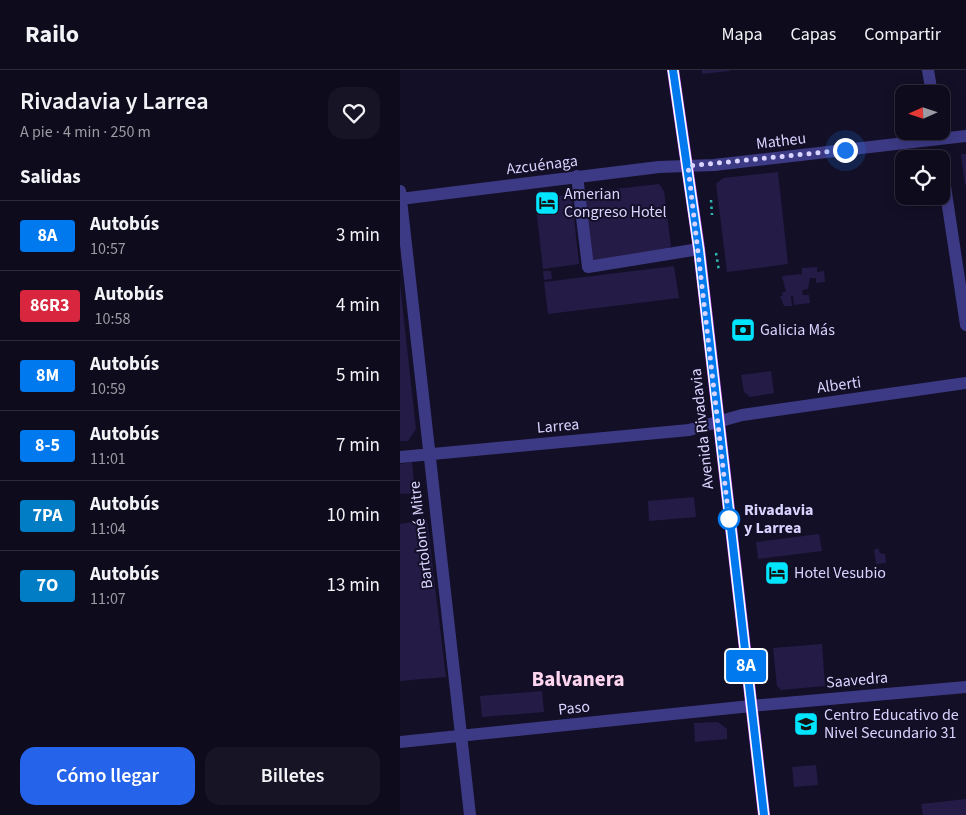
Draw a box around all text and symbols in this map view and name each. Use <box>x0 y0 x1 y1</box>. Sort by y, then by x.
text: Railo <box>25 17 79 52</box>
text: Mapa <box>722 22 763 47</box>
text: Capas <box>791 22 836 47</box>
text: Compartir <box>864 22 941 47</box>
text: Rivadavia y Larrea <box>20 84 209 119</box>
north arrow <box>895 85 950 140</box>
map controls <box>895 85 950 205</box>
button: heart <box>328 87 380 139</box>
text: A pie · 4 min · 250 m <box>20 121 151 143</box>
street label: Matheu <box>755 127 807 155</box>
your location <box>833 138 858 163</box>
street label: Azcuénaga <box>505 150 579 180</box>
button: locate <box>895 150 950 205</box>
text: Salidas <box>20 164 81 191</box>
place label: Amerian Congreso Hotel <box>564 183 667 223</box>
hotel icon: Amerian Congreso Hotel <box>534 190 560 216</box>
text: Autobús <box>90 211 159 238</box>
text: 3 min <box>336 222 380 249</box>
text: 8A <box>38 223 57 248</box>
text: 10:57 <box>90 238 126 260</box>
text: Autobús <box>95 281 164 308</box>
text: 4 min <box>336 292 380 319</box>
text: 86R3 <box>30 293 70 318</box>
text: 10:58 <box>95 308 130 330</box>
bank icon: Galicia Más <box>730 317 756 343</box>
place label: Galicia Más <box>760 319 835 341</box>
text: Autobús <box>90 351 159 378</box>
text: 5 min <box>336 362 380 389</box>
text: 8M <box>36 363 59 388</box>
street label: Avenida Rivadavia <box>685 367 719 491</box>
street label: Alberti <box>815 371 863 399</box>
text: 10:59 <box>90 378 126 400</box>
street label: Larrea <box>536 413 580 439</box>
text: Autobús <box>90 421 159 448</box>
text: 7 min <box>336 432 380 459</box>
text: 8-5 <box>35 433 60 458</box>
text: 11:01 <box>90 448 126 470</box>
street label: Bartolomé Mitre <box>403 480 439 590</box>
text: Autobús <box>90 491 159 518</box>
place label: Rivadavia y Larrea <box>744 499 814 539</box>
text: 10 min <box>326 502 380 529</box>
text: 7PA <box>33 503 62 528</box>
marker: Rivadavia y Larrea <box>718 508 740 530</box>
text: 11:04 <box>90 518 126 540</box>
hotel icon: Hotel Vesubio <box>764 560 790 586</box>
text: Autobús <box>90 561 159 588</box>
place label: Hotel Vesubio <box>794 562 886 584</box>
text: 13 min <box>326 572 380 599</box>
text: 7O <box>37 573 58 598</box>
text: 11:07 <box>90 588 126 610</box>
line badge: 8A <box>724 650 768 682</box>
text: 8A <box>736 653 756 678</box>
district label: Balvanera <box>531 664 625 694</box>
street label: Saavedra <box>825 666 889 694</box>
street label: Paso <box>557 695 591 721</box>
place label: Centro Educativo de Nivel Secundario 31 <box>824 704 959 744</box>
school or university icon: Centro Educativo de Nivel Secundario 31 <box>793 711 819 737</box>
button: Cómo llegar <box>20 747 195 805</box>
button: Billetes <box>205 747 380 805</box>

